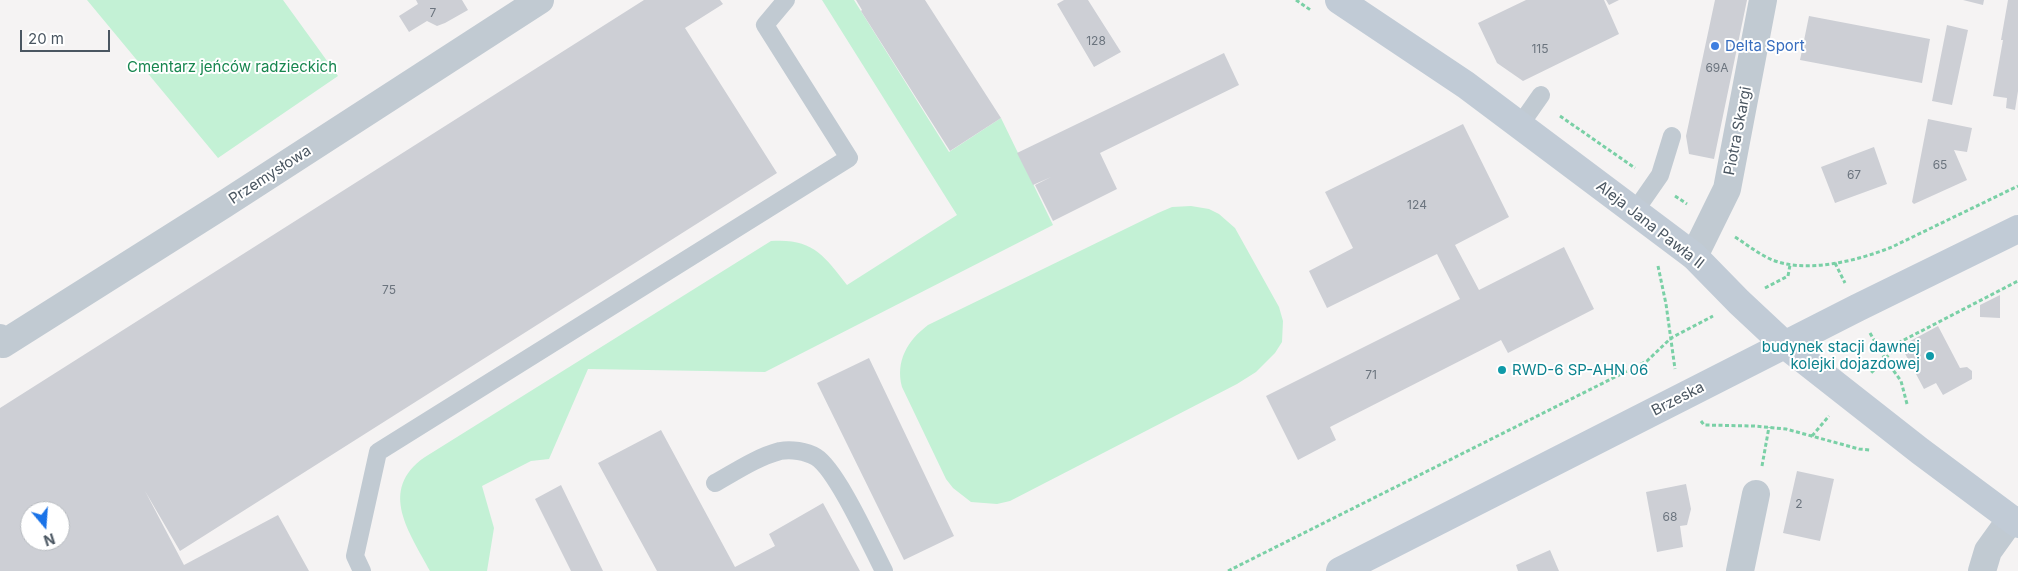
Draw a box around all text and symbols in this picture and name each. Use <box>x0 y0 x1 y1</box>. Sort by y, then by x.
house number: 7 <box>430 6 436 20</box>
scale bar <box>22 20 112 52</box>
text: 20 m <box>28 29 64 48</box>
house number: 128 <box>1086 34 1106 48</box>
place label: Delta Sport <box>1725 37 1805 55</box>
marker: Delta Sport <box>1709 40 1721 52</box>
house number: 115 <box>1531 42 1549 56</box>
park label: Cmentarz jeńców radzieckich <box>127 58 337 76</box>
house number: 69A <box>1705 61 1729 75</box>
street label: Piotra Skargi <box>1721 85 1755 177</box>
street label: Przemysłowa <box>226 142 314 208</box>
house number: 65 <box>1933 158 1947 172</box>
house number: 67 <box>1847 168 1861 182</box>
street label: Aleja Jana Pawła II <box>1592 177 1708 273</box>
house number: 124 <box>1407 198 1427 212</box>
house number: 75 <box>382 283 396 297</box>
place label: budynek stacji dawnej kolejki dojazdowej <box>1762 338 1920 373</box>
marker: budynek stacji dawnej kolejki dojazdowej <box>1924 350 1936 362</box>
place label: RWD-6 SP-AHN 06 <box>1512 361 1648 379</box>
marker: RWD-6 SP-AHN 06 <box>1496 364 1508 376</box>
house number: 71 <box>1365 368 1377 382</box>
street label: Brzeska <box>1649 378 1707 420</box>
house number: 2 <box>1795 497 1803 511</box>
north arrow <box>20 501 70 551</box>
house number: 68 <box>1663 510 1677 524</box>
text: N <box>42 530 57 550</box>

